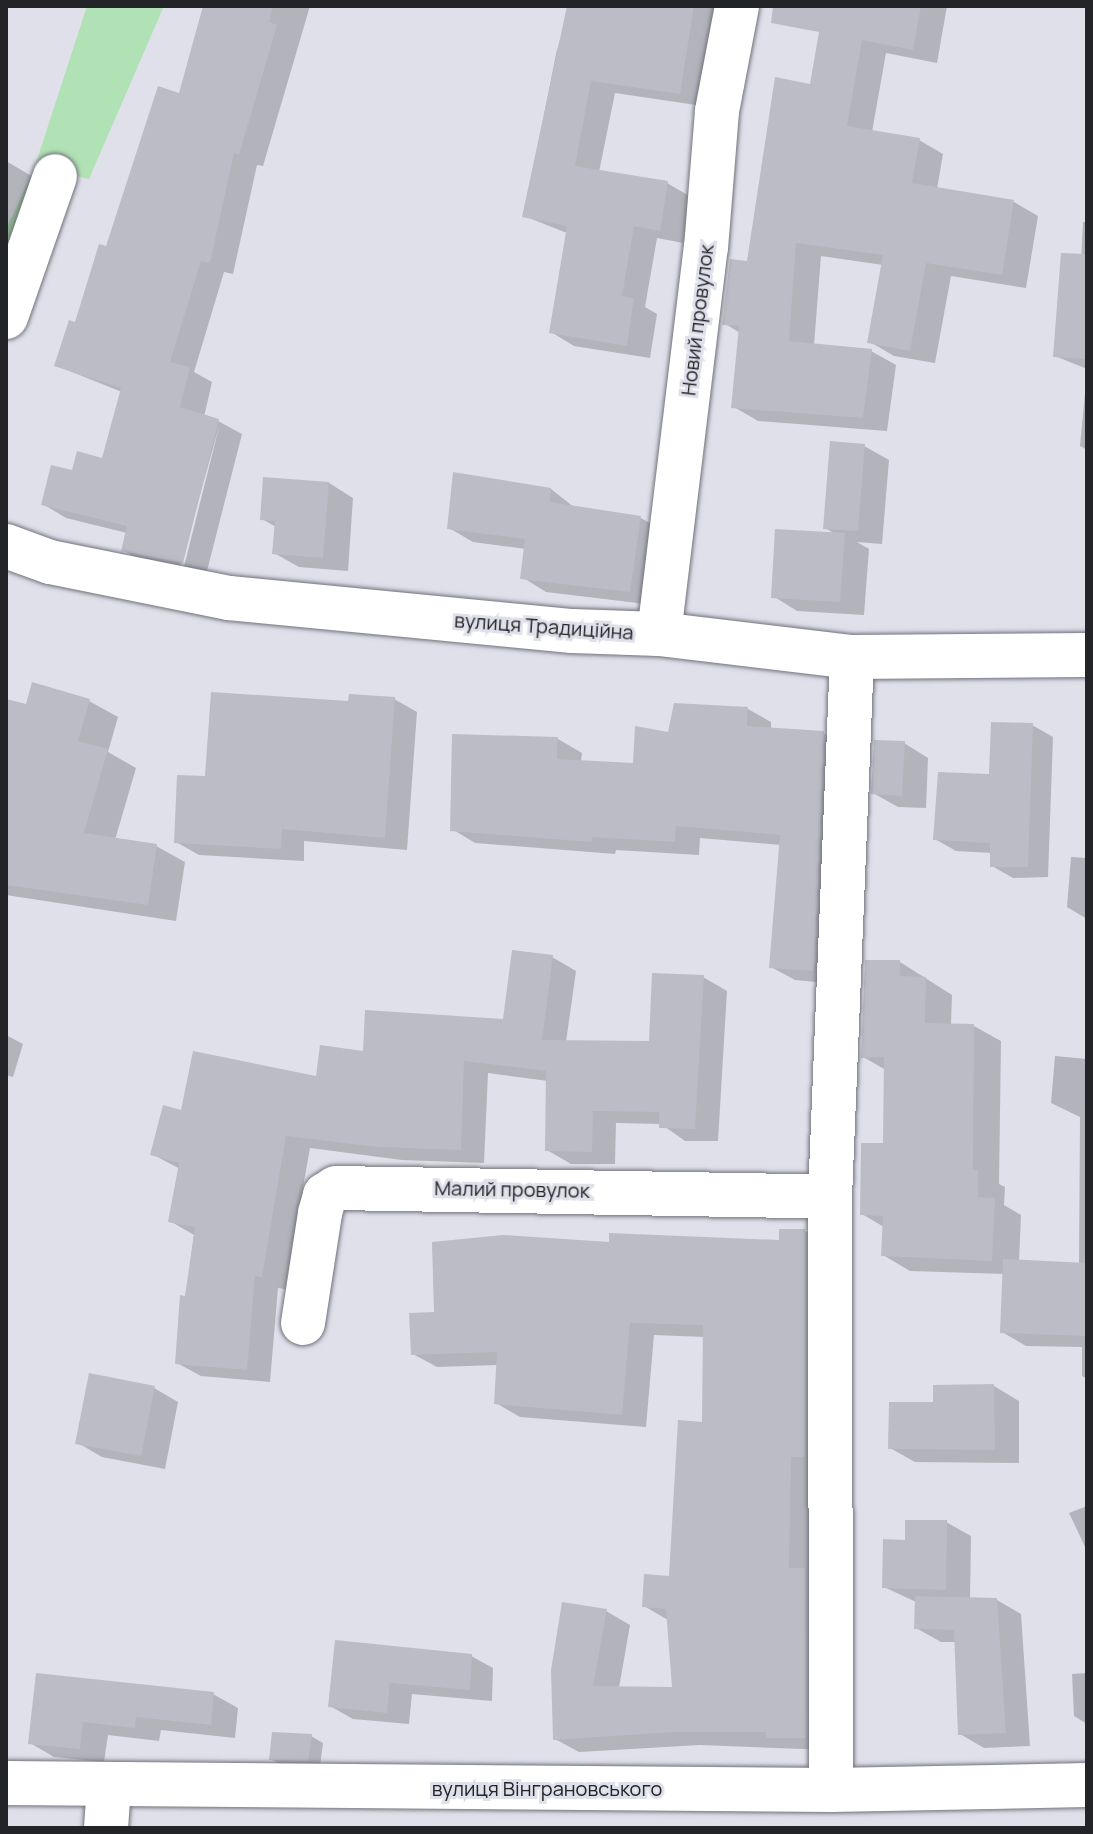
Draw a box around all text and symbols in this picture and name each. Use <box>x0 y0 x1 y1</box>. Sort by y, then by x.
street label: Новий провулок <box>676 243 718 397</box>
street label: вулиця Традиційна <box>454 608 634 644</box>
street label: Малий провулок <box>434 1176 590 1202</box>
street label: вулиця Вінграновського <box>432 1776 662 1800</box>

